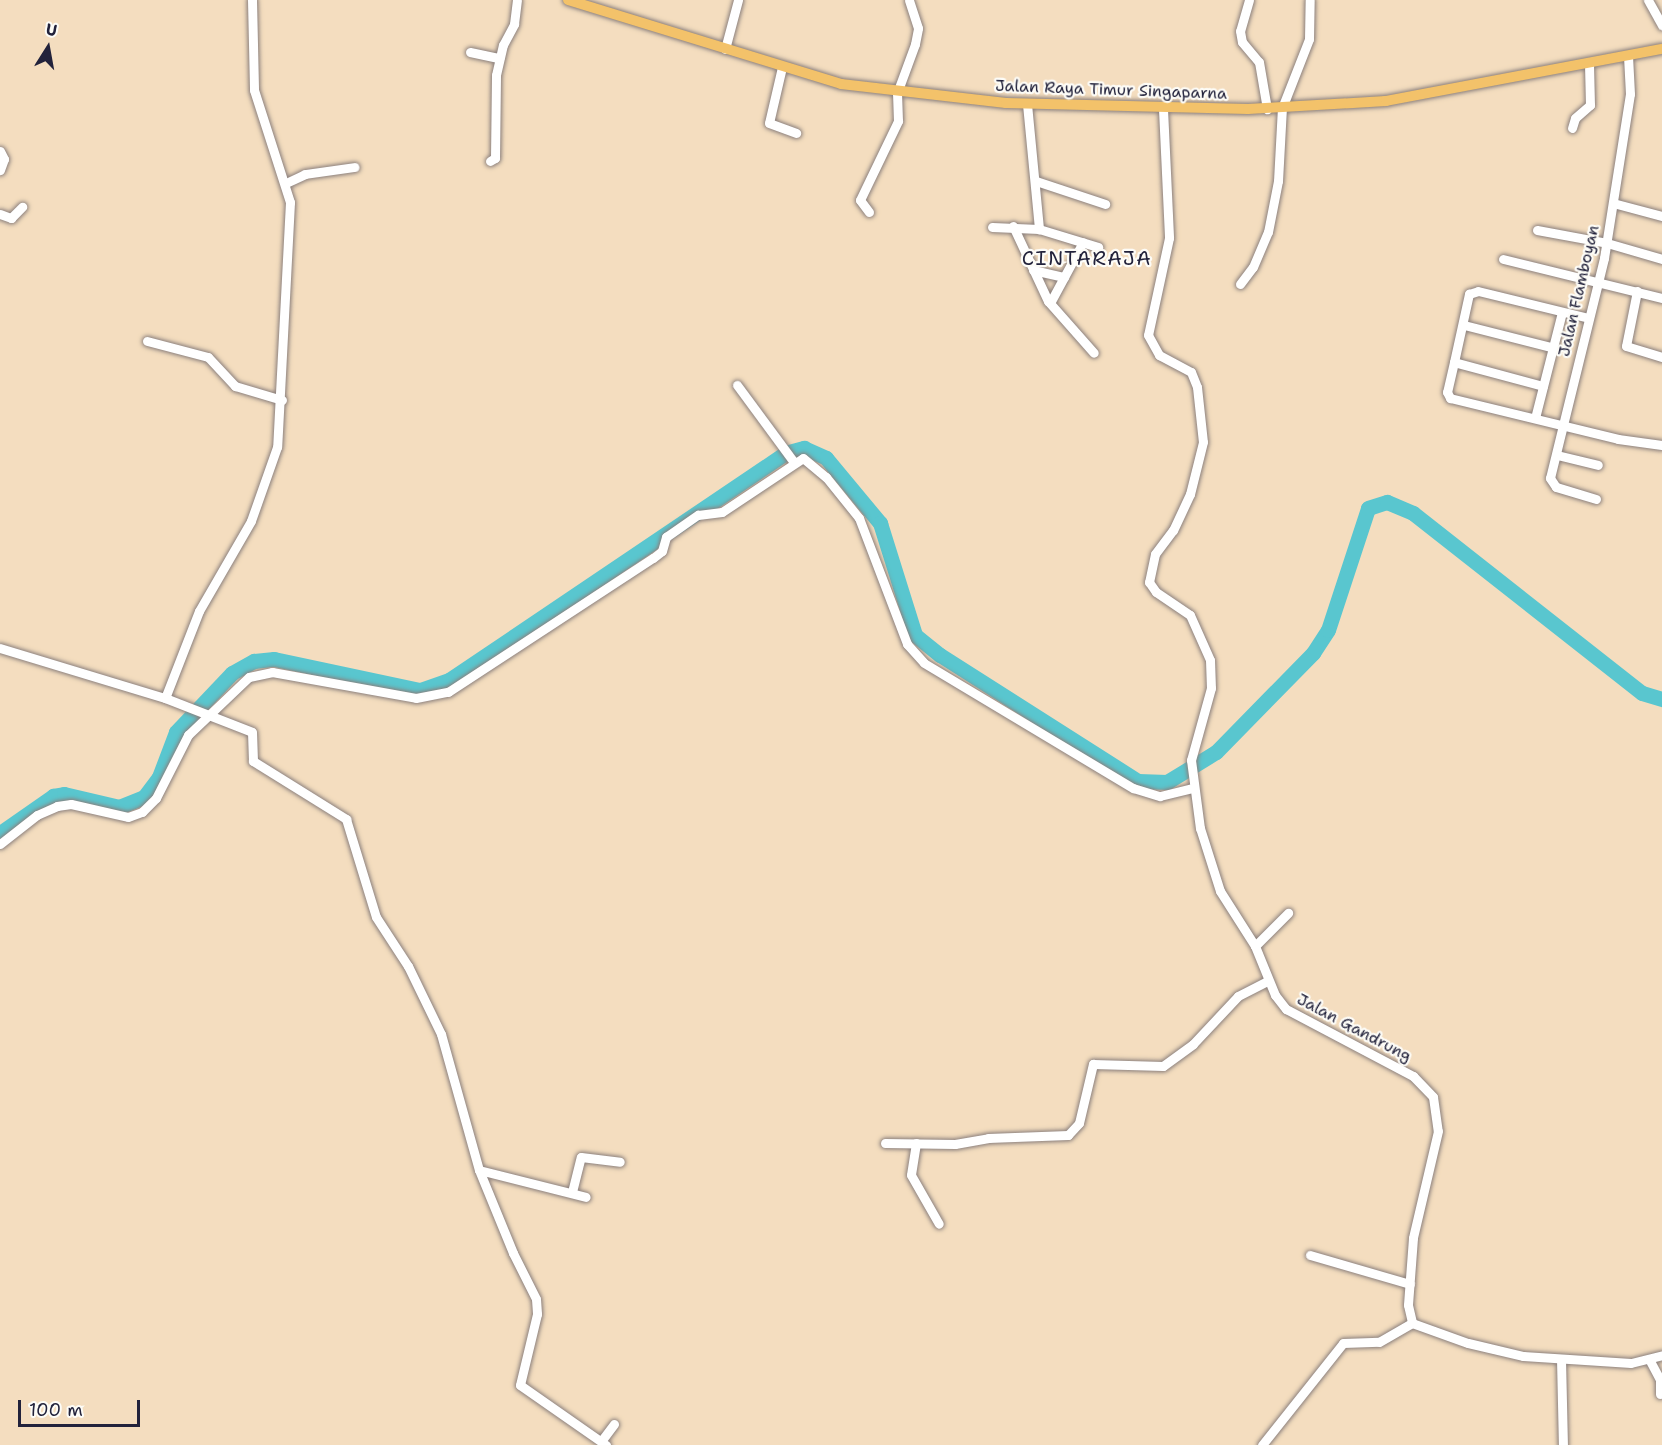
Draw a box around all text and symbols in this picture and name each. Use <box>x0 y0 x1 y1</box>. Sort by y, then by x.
north arrow <box>18 18 78 78</box>
text: U <box>44 18 59 41</box>
street label: Jalan Raya Timur Singaparna <box>995 76 1227 104</box>
street label: Jalan Flamboyan <box>1555 223 1603 359</box>
district label: CINTARAJA <box>1022 246 1152 270</box>
street label: Jalan Gandrung <box>1294 990 1414 1066</box>
scale bar <box>21 1388 142 1426</box>
text: 100 m <box>29 1398 83 1422</box>

